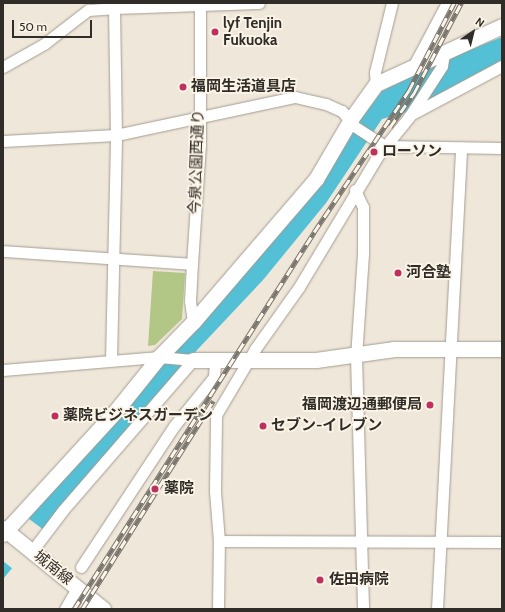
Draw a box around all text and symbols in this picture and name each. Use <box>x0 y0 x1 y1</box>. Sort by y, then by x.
scale bar <box>14 12 94 38</box>
north arrow <box>453 12 493 52</box>
place label: lyf Tenjin Fukuoka <box>223 14 282 49</box>
text: N <box>473 14 487 30</box>
text: 50 m <box>19 19 47 34</box>
marker: lyf Tenjin Fukuoka <box>210 27 220 37</box>
place label: 福岡生活道具店 <box>191 78 296 96</box>
marker: 福岡生活道具店 <box>178 82 188 92</box>
street label: 今泉公園西通り <box>186 109 208 215</box>
place label: ローソン <box>382 143 442 161</box>
marker: ローソン <box>369 147 379 157</box>
place label: 河合塾 <box>406 264 451 282</box>
marker: 河合塾 <box>393 268 403 278</box>
place label: 福岡渡辺通郵便局 <box>302 396 422 414</box>
marker: 福岡渡辺通郵便局 <box>425 400 435 410</box>
place label: 薬院ビジネスガーデン <box>63 407 213 425</box>
marker: 薬院ビジネスガーデン <box>50 411 60 421</box>
place label: セブン-イレブン <box>271 417 382 435</box>
marker: セブン-イレブン <box>258 421 268 431</box>
place label: 薬院 <box>164 480 194 498</box>
marker: 薬院 <box>149 483 161 495</box>
street label: 城南線 <box>30 547 76 589</box>
place label: 佐田病院 <box>329 571 389 589</box>
marker: 佐田病院 <box>314 574 326 586</box>

